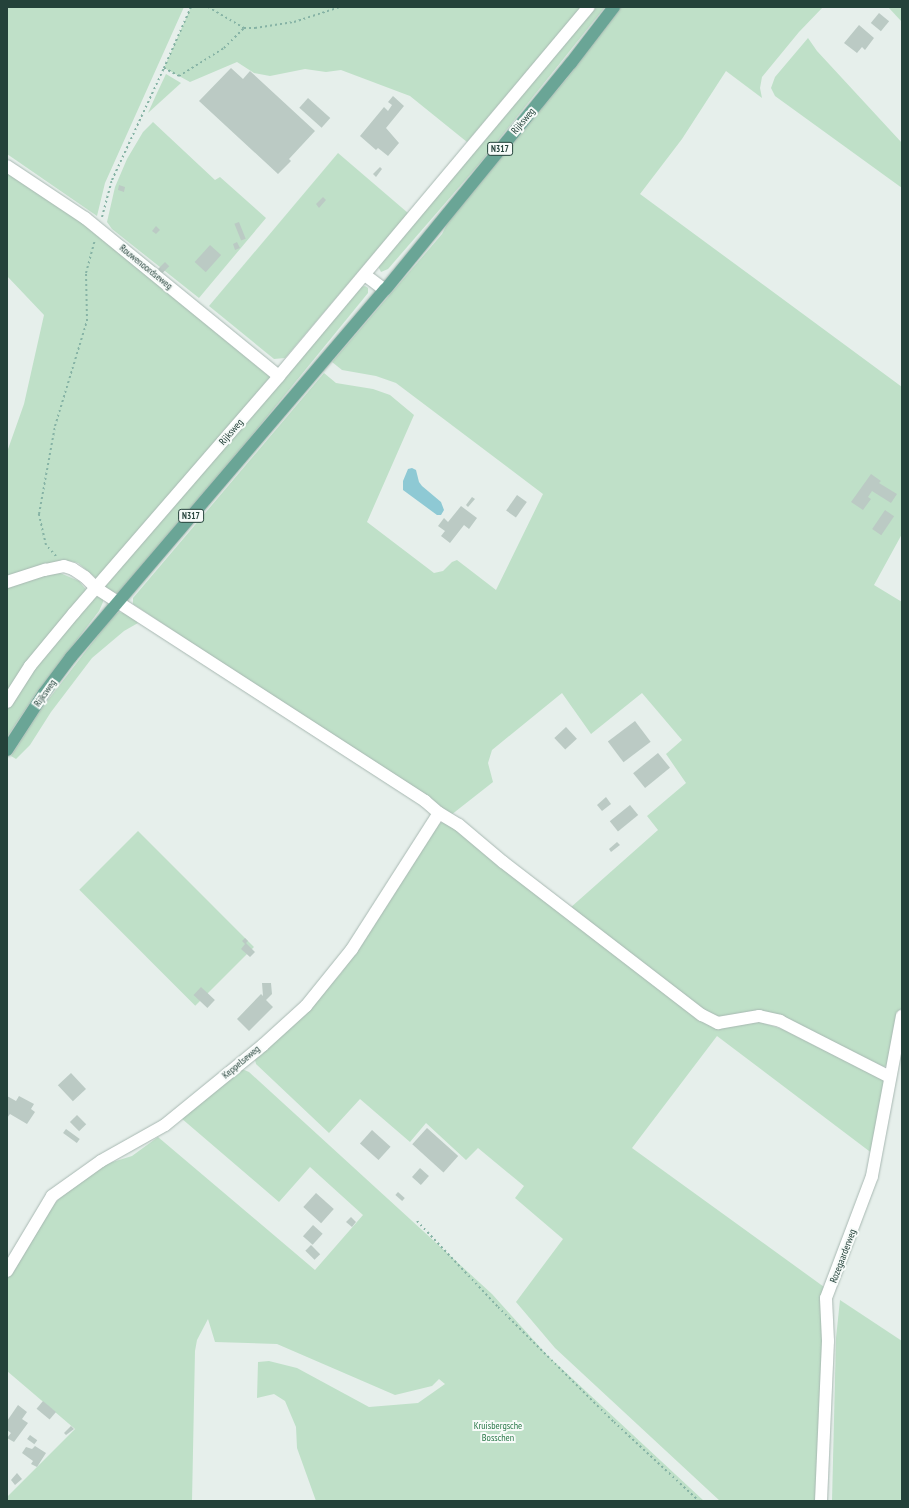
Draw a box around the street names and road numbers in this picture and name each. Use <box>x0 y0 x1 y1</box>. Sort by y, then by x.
street label: Rijksweg <box>509 105 537 137</box>
road number: N317 <box>487 142 513 156</box>
street label: Rouwenoordseweg <box>117 242 175 292</box>
street label: Rijksweg <box>216 417 246 447</box>
road number: N317 <box>178 509 204 523</box>
street label: Rijksweg <box>31 677 59 709</box>
street label: Keppelseweg <box>220 1043 262 1081</box>
street label: Rozegaarderweg <box>827 1227 859 1285</box>

